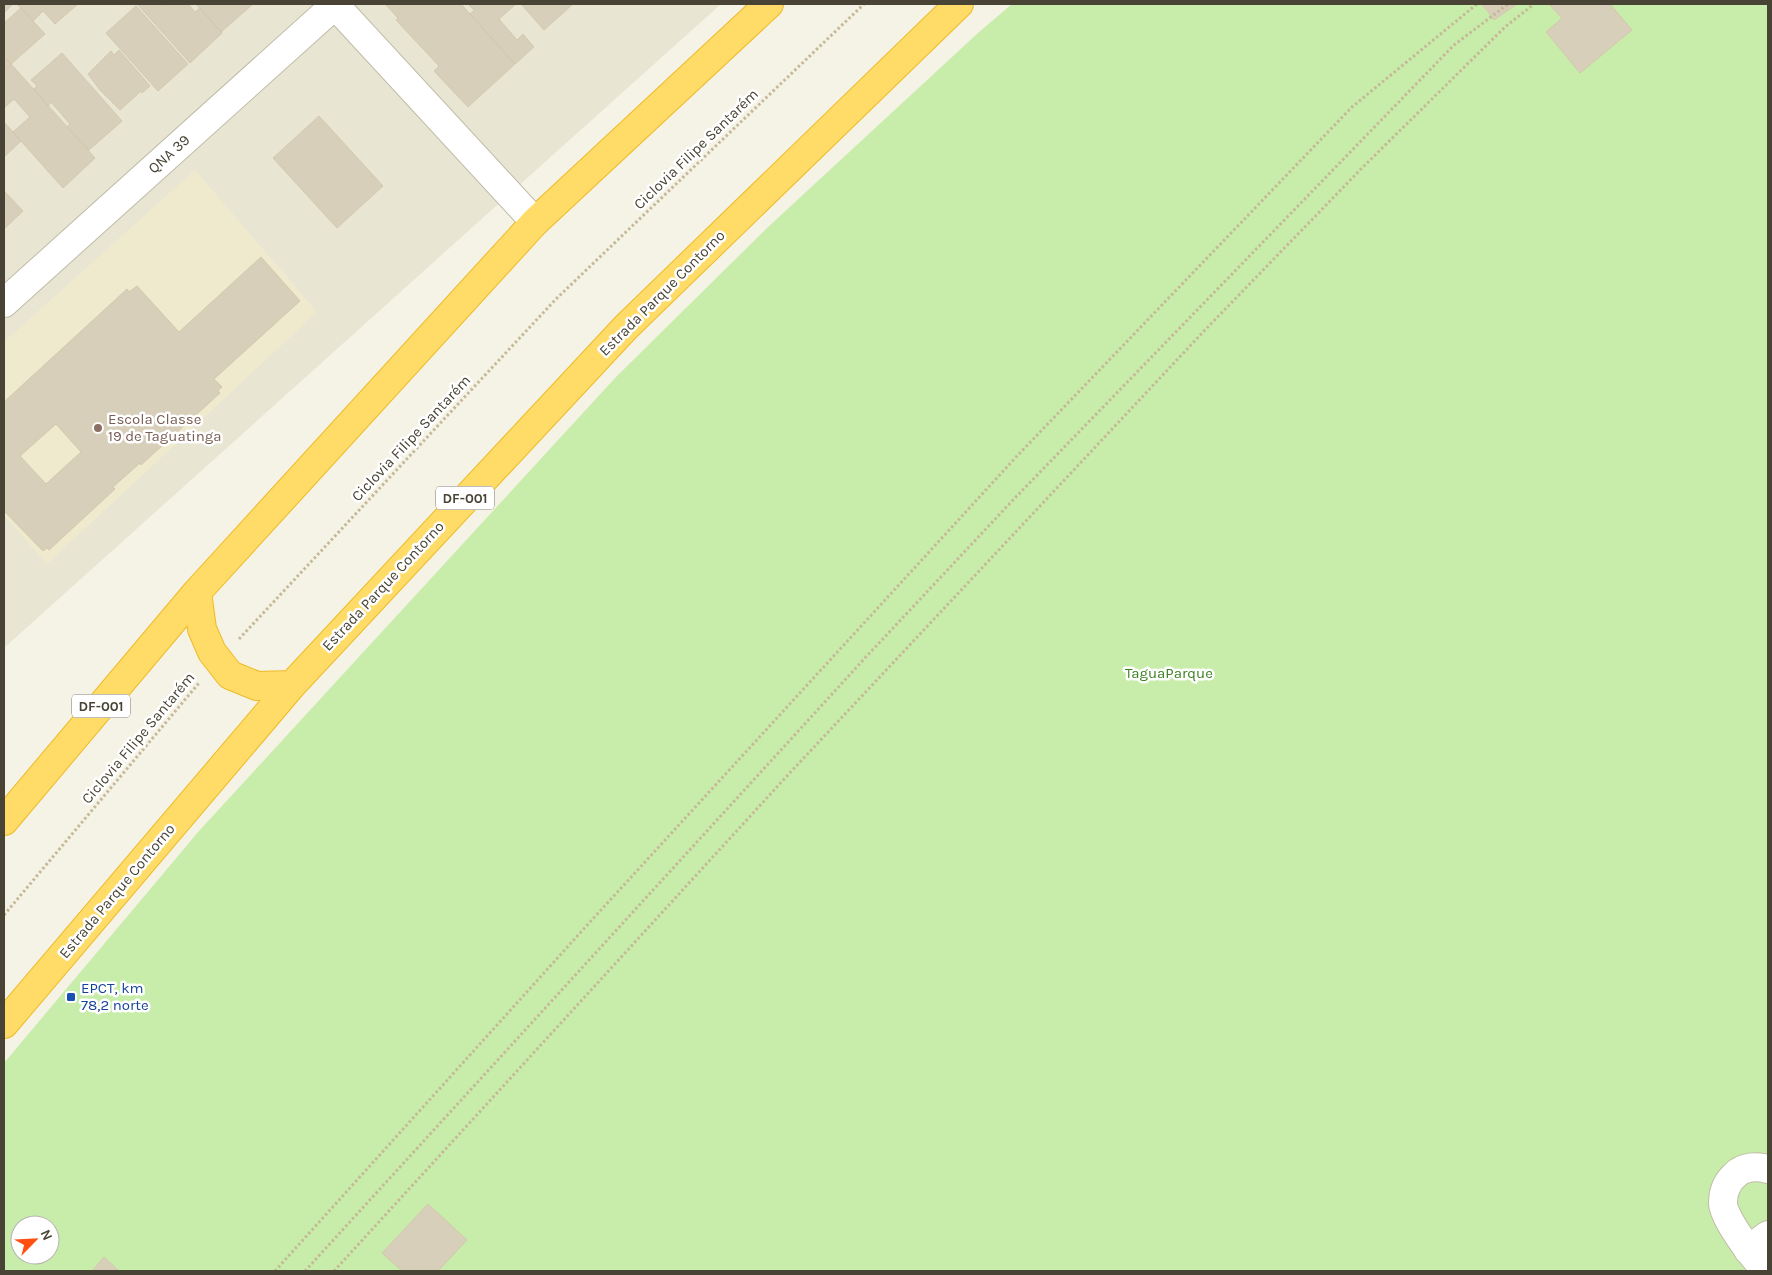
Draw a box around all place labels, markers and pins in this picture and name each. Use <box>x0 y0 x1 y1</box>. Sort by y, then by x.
place label: Escola Classe 19 de Taguatinga <box>108 410 222 445</box>
marker: Escola Classe 19 de Taguatinga <box>92 422 104 434</box>
place label: EPCT, km 78,2 norte <box>81 979 149 1014</box>
marker: EPCT, km 78,2 norte <box>65 991 77 1003</box>

